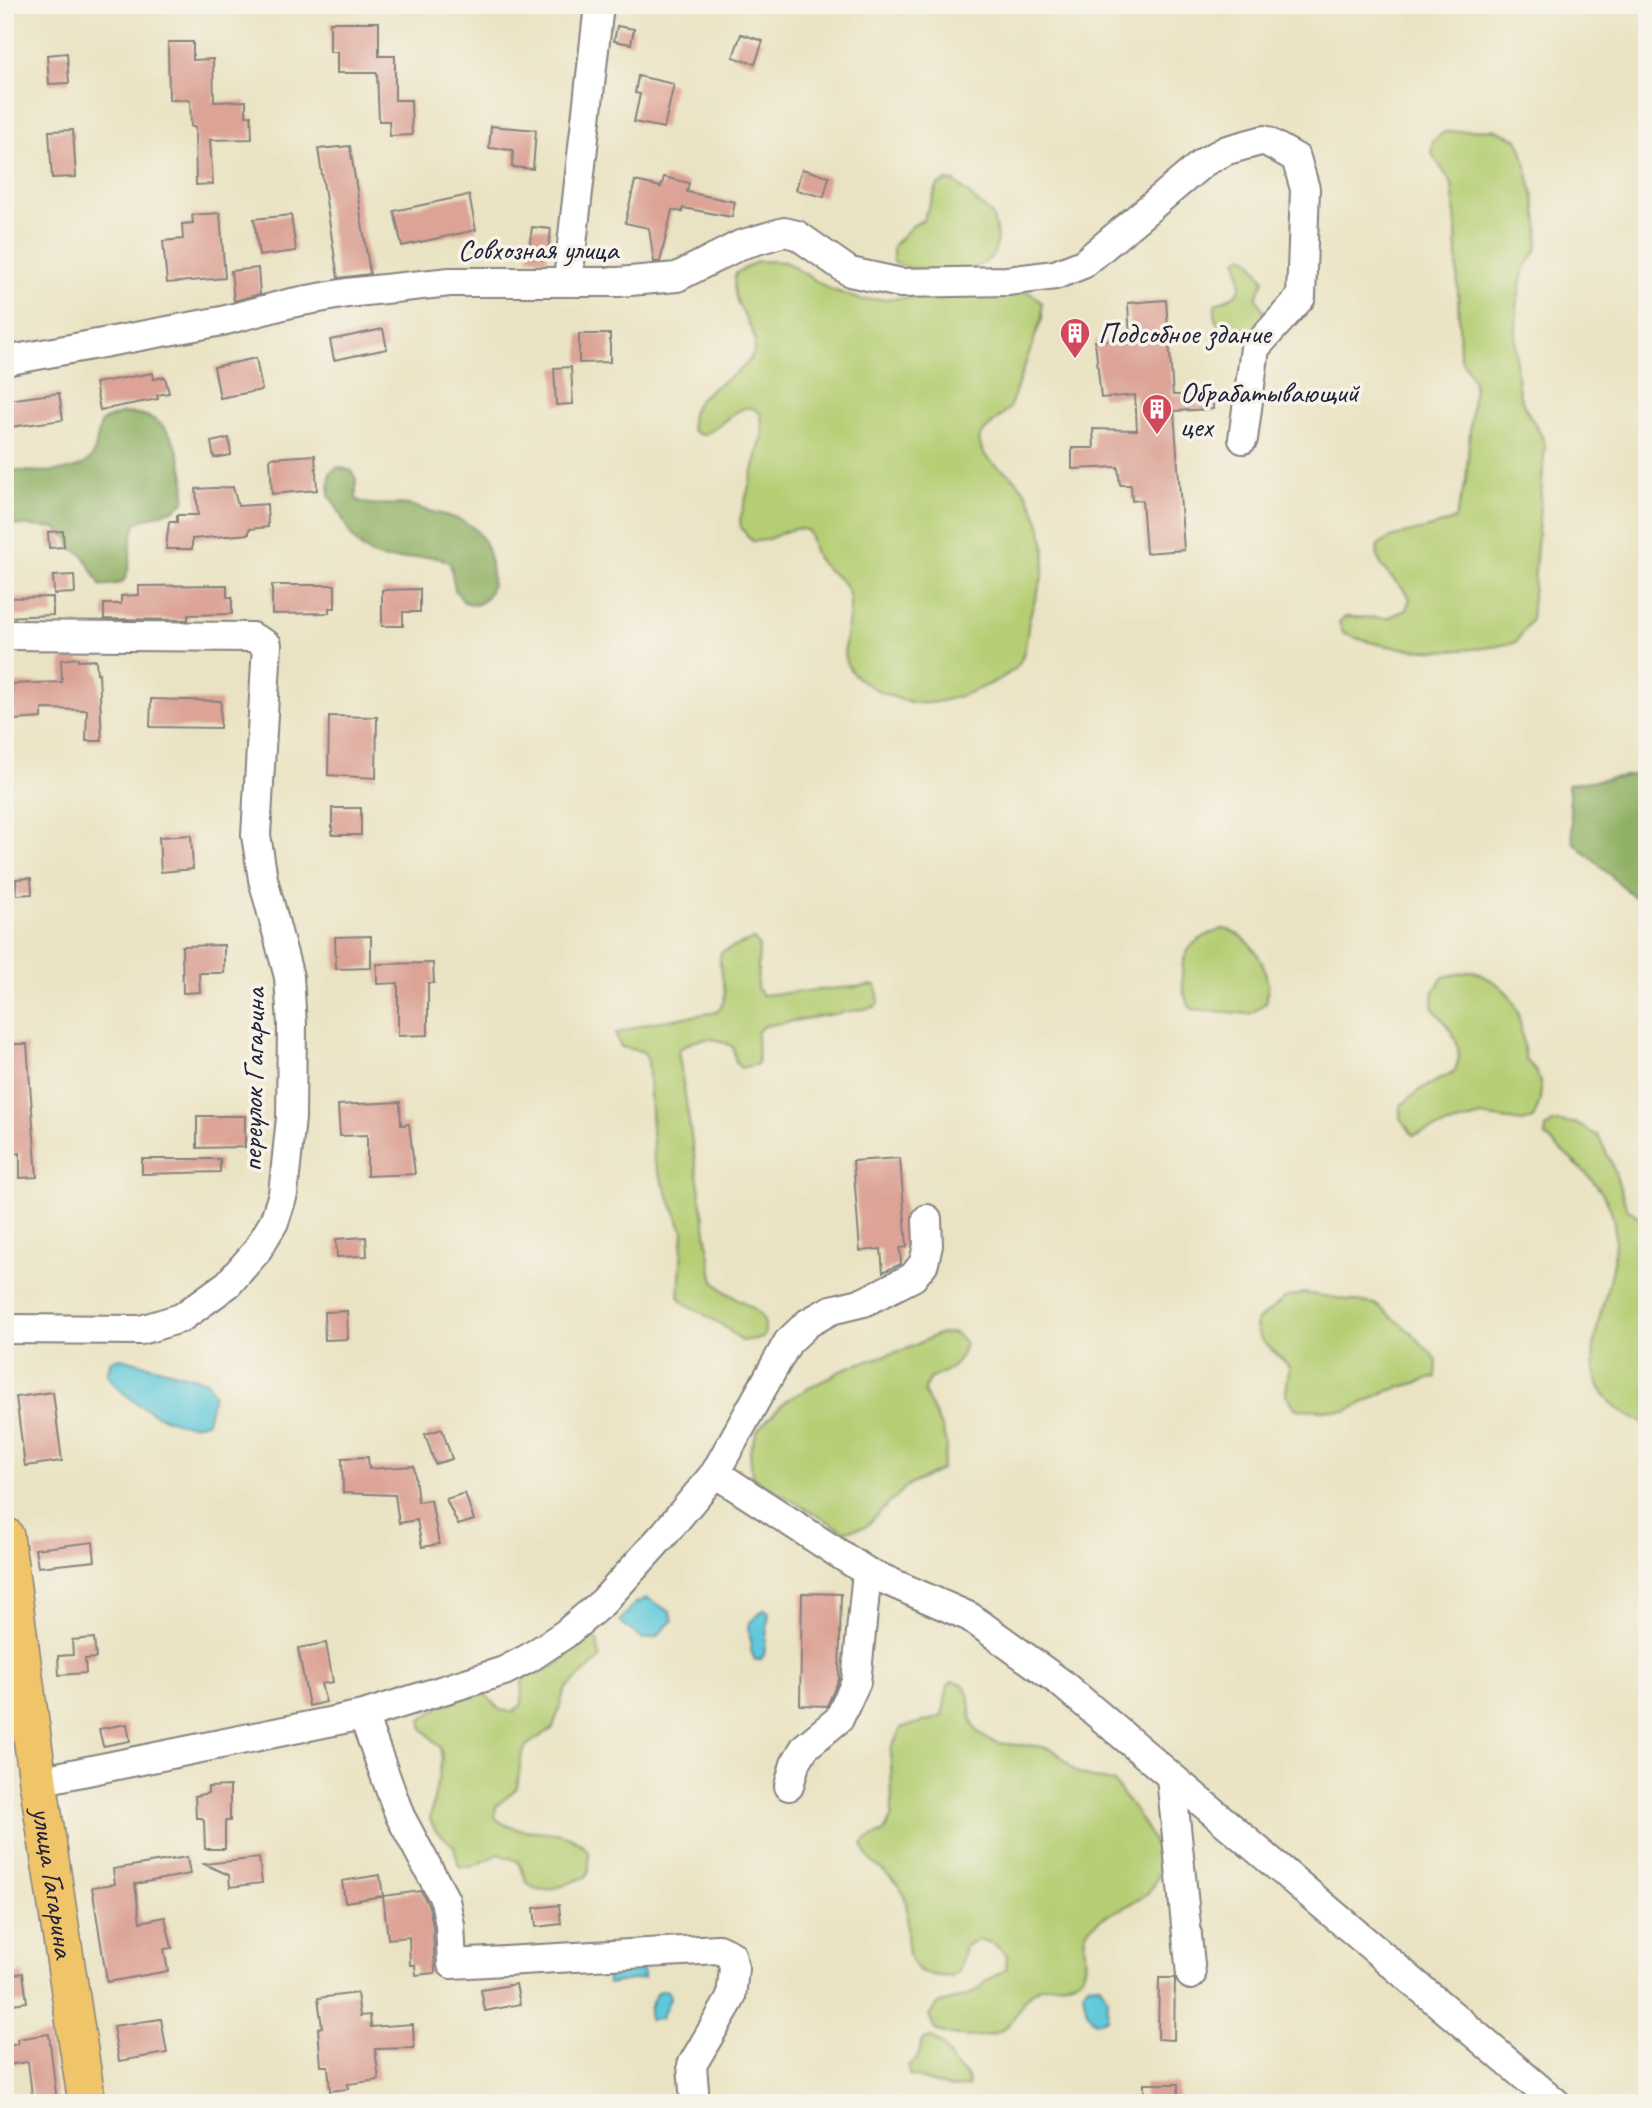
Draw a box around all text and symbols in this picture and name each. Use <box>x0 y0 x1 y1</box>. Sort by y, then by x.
street label: Совхозная улица <box>458 230 620 268</box>
place label: Подсобное здание <box>1098 314 1273 352</box>
building icon: Подсобное здание <box>1058 316 1092 360</box>
place label: Обрабатывающий цех <box>1180 373 1360 445</box>
building icon: Обрабатывающий цех <box>1140 392 1174 436</box>
street label: переулок Гагарина <box>232 986 274 1172</box>
street label: улица Гагарина <box>23 1803 84 1962</box>

